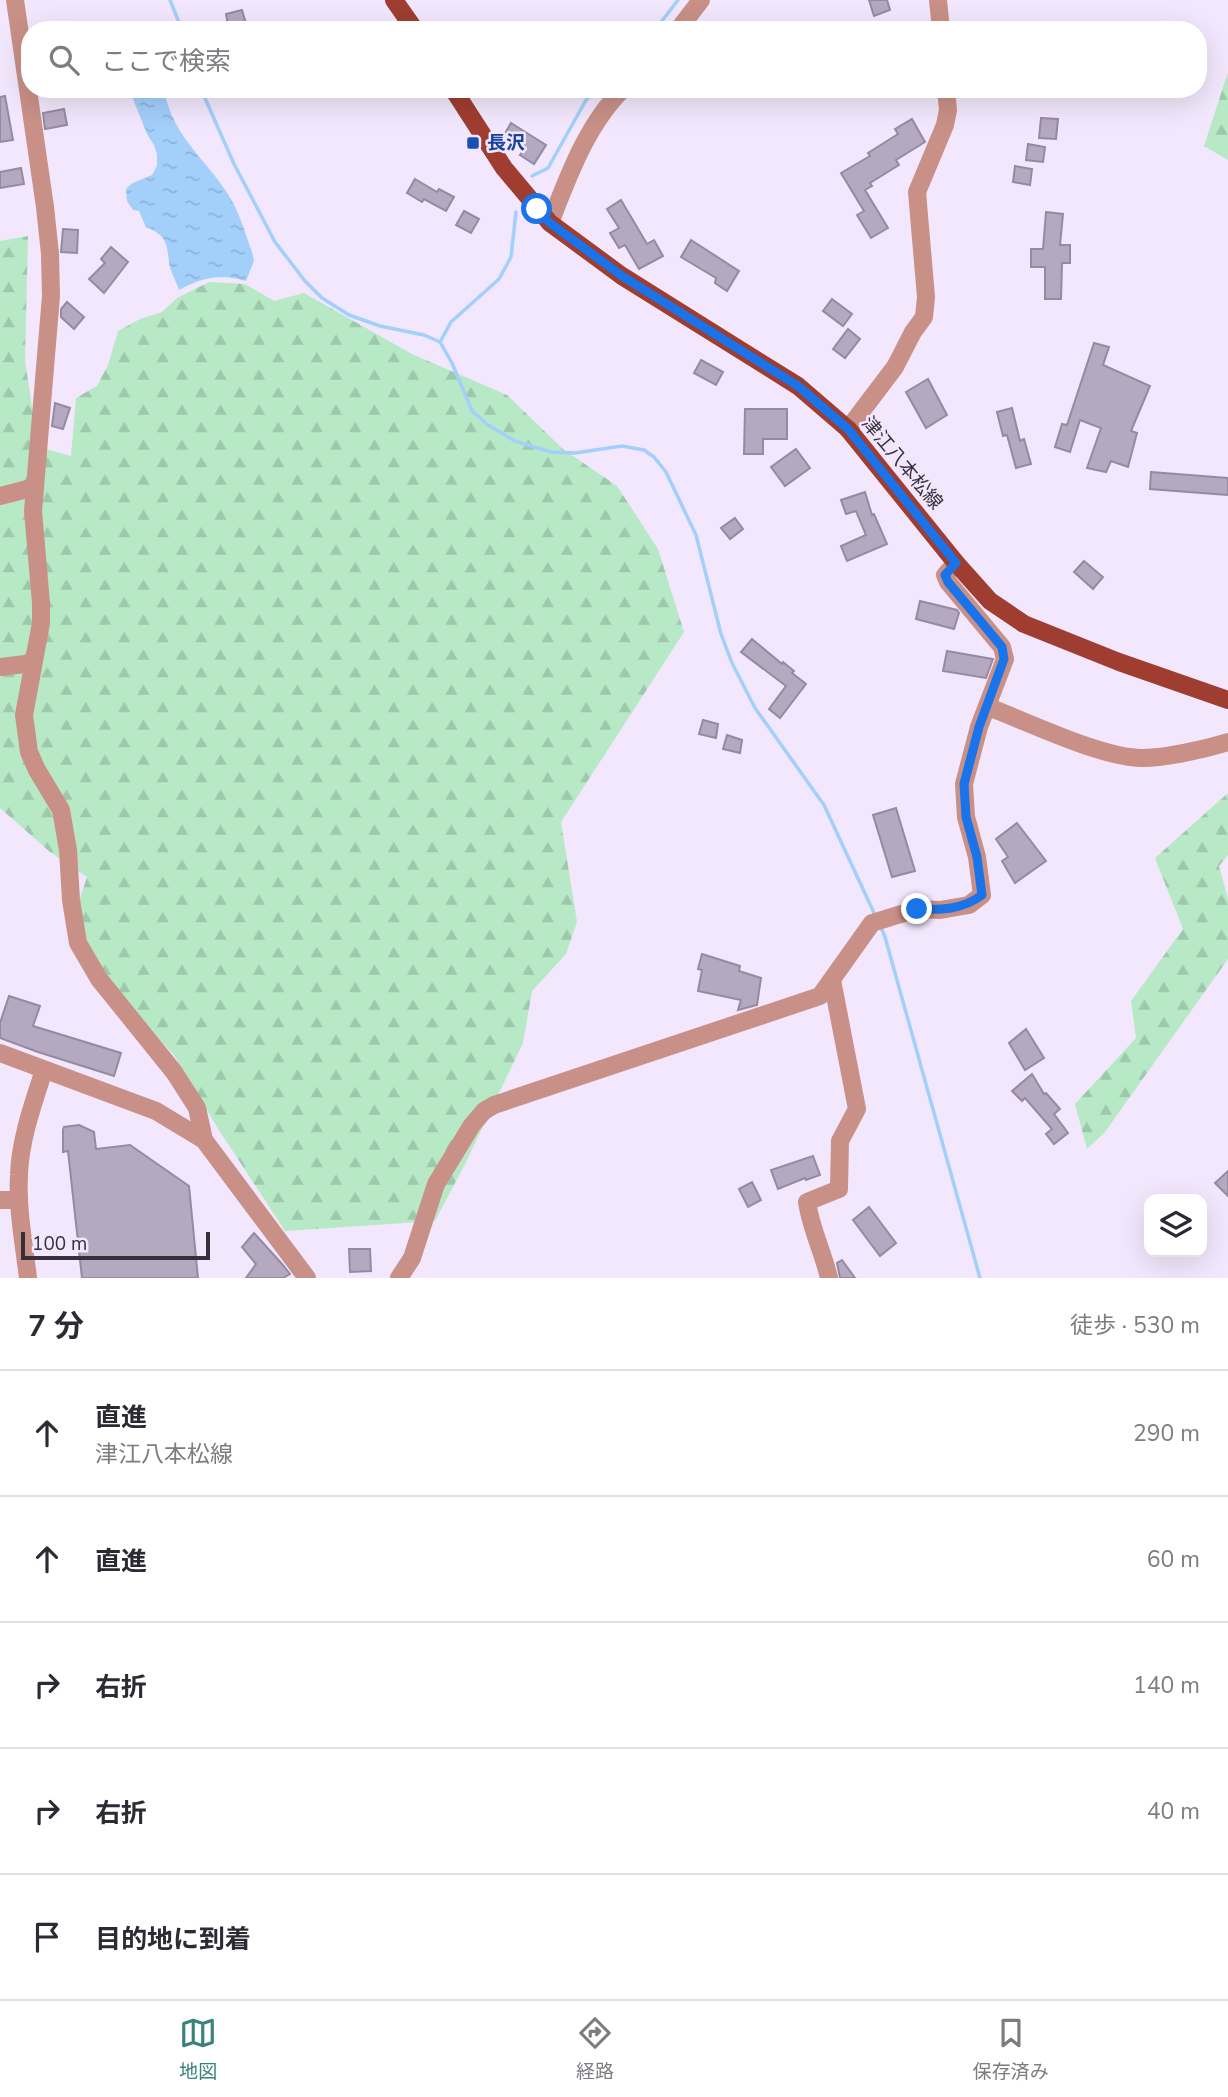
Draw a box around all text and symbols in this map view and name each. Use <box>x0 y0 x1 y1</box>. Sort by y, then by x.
search box <box>21 21 1207 98</box>
icon: search <box>45 41 83 79</box>
text: ここで検索 <box>101 44 231 79</box>
place label: 長沢 <box>487 130 525 156</box>
marker: 長沢 <box>465 135 481 151</box>
route start <box>521 193 552 224</box>
street label: 津江八本松線 <box>855 411 949 515</box>
route end <box>901 893 932 924</box>
map controls <box>1144 1194 1207 1257</box>
button: layers <box>1144 1194 1207 1257</box>
scale bar <box>21 1229 210 1261</box>
text: 100 m <box>32 1231 87 1257</box>
text: 7 分 <box>28 1306 84 1347</box>
text: 徒歩 · 530 m <box>1070 1310 1200 1341</box>
text: 直進 <box>95 1400 147 1435</box>
icon: ahead <box>28 1414 66 1452</box>
text: 290 m <box>1133 1418 1200 1449</box>
text: 津江八本松線 <box>95 1439 233 1470</box>
icon: ahead <box>28 1540 66 1578</box>
text: 直進 <box>95 1544 147 1579</box>
text: 60 m <box>1147 1544 1200 1575</box>
icon: right <box>28 1666 66 1704</box>
text: 右折 <box>95 1670 147 1705</box>
text: 140 m <box>1133 1670 1200 1701</box>
icon: right <box>28 1792 66 1830</box>
text: 右折 <box>95 1796 147 1831</box>
text: 40 m <box>1147 1796 1200 1827</box>
icon: arrive <box>28 1918 66 1956</box>
text: 目的地に到着 <box>95 1922 251 1957</box>
tab: 地図 <box>179 2014 217 2085</box>
tab: 経路 <box>576 2014 614 2085</box>
tab: 保存済み <box>973 2014 1049 2085</box>

